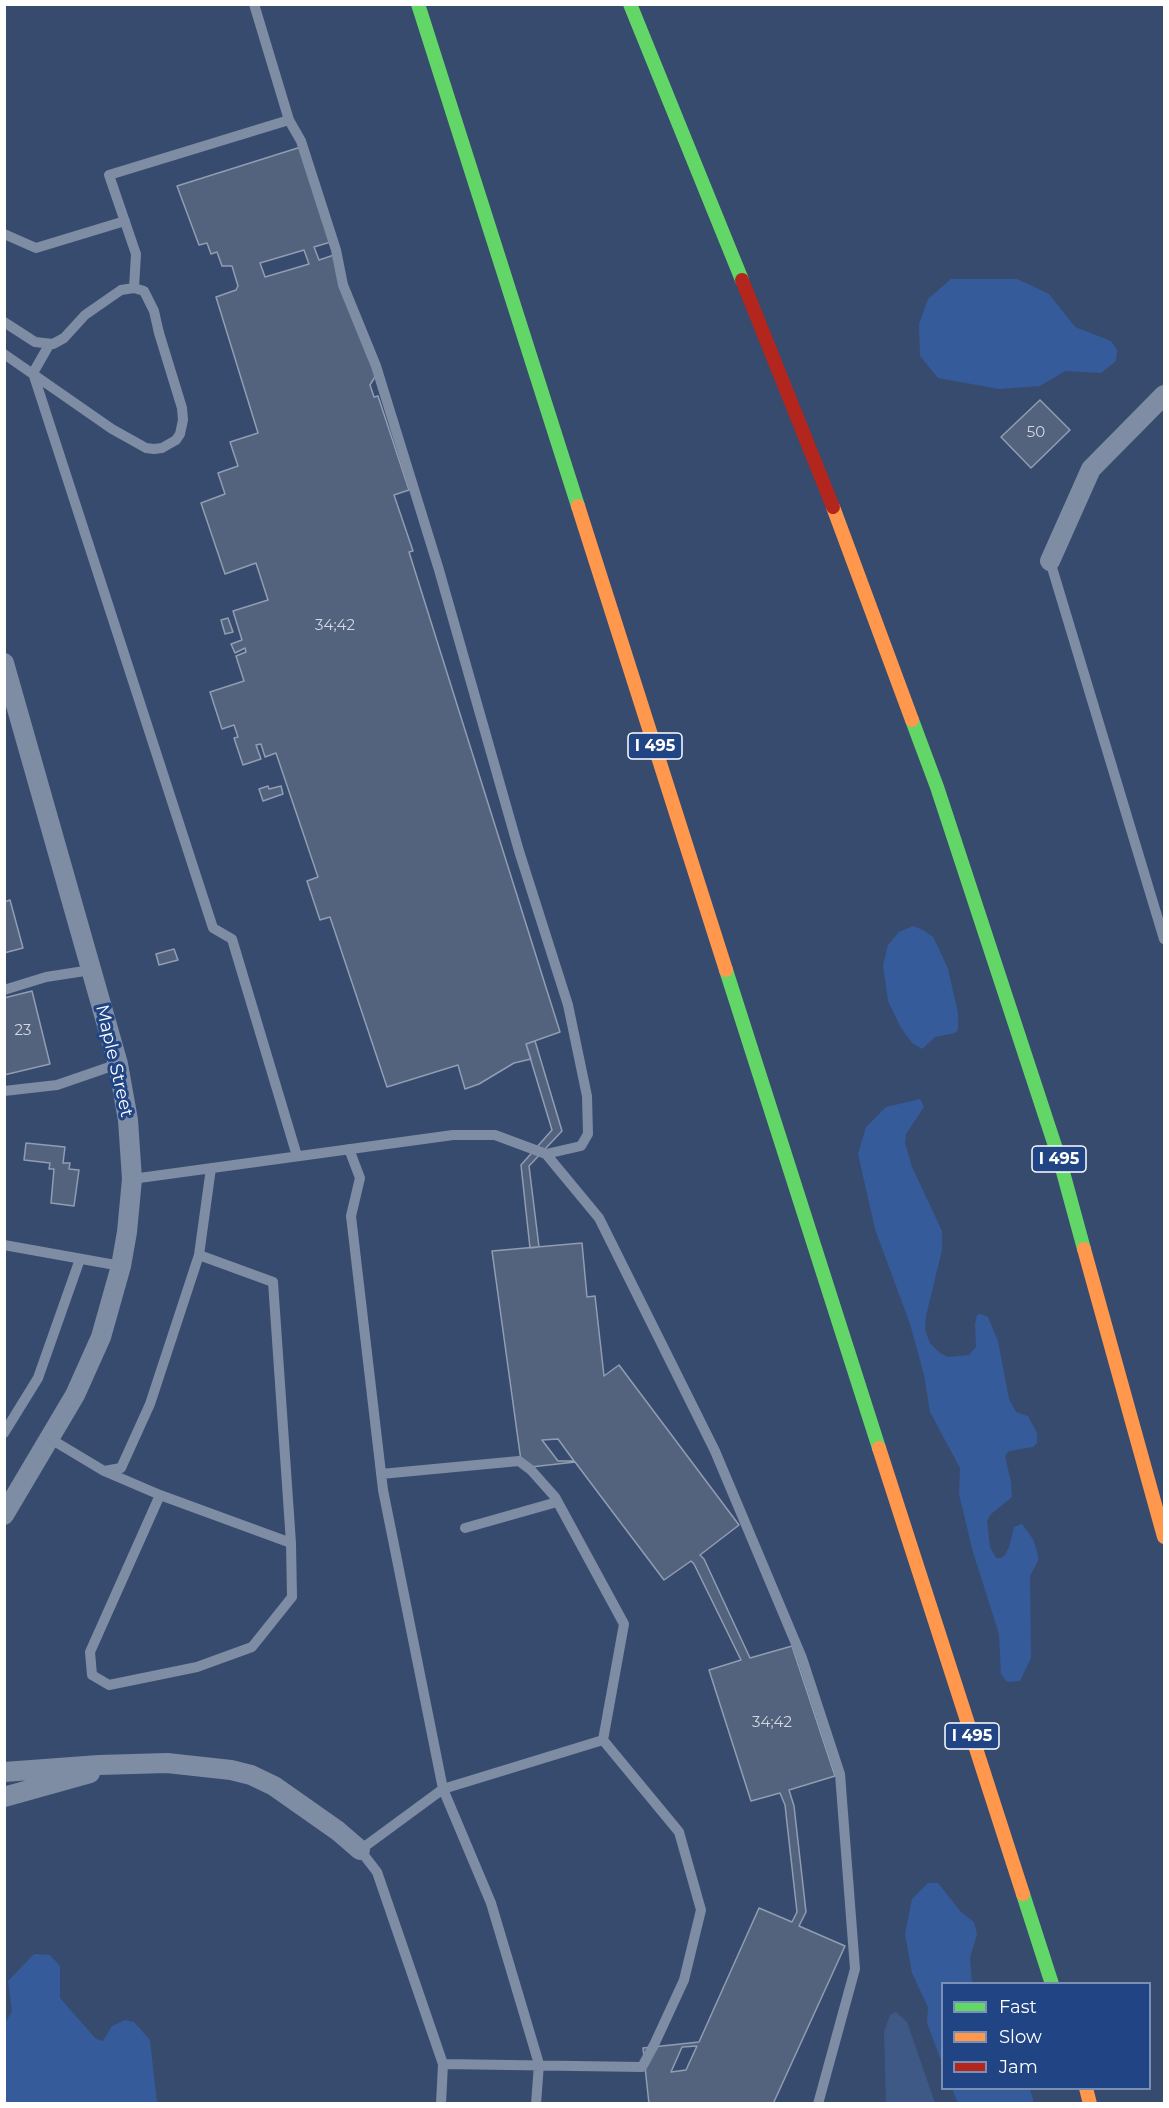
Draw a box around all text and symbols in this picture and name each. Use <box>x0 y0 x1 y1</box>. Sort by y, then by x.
house number: 50 <box>1027 424 1045 442</box>
house number: 34;42 <box>315 617 355 635</box>
road number: I 495 <box>628 733 682 759</box>
street label: Maple Street <box>91 1003 137 1119</box>
house number: 23 <box>15 1022 31 1040</box>
road number: I 495 <box>1032 1146 1086 1172</box>
house number: 34;42 <box>752 1714 792 1732</box>
road number: I 495 <box>945 1723 999 1749</box>
legend <box>941 1982 1151 2090</box>
text: Fast <box>999 1996 1037 2018</box>
text: Slow <box>999 2026 1042 2048</box>
text: Jam <box>999 2056 1038 2078</box>

